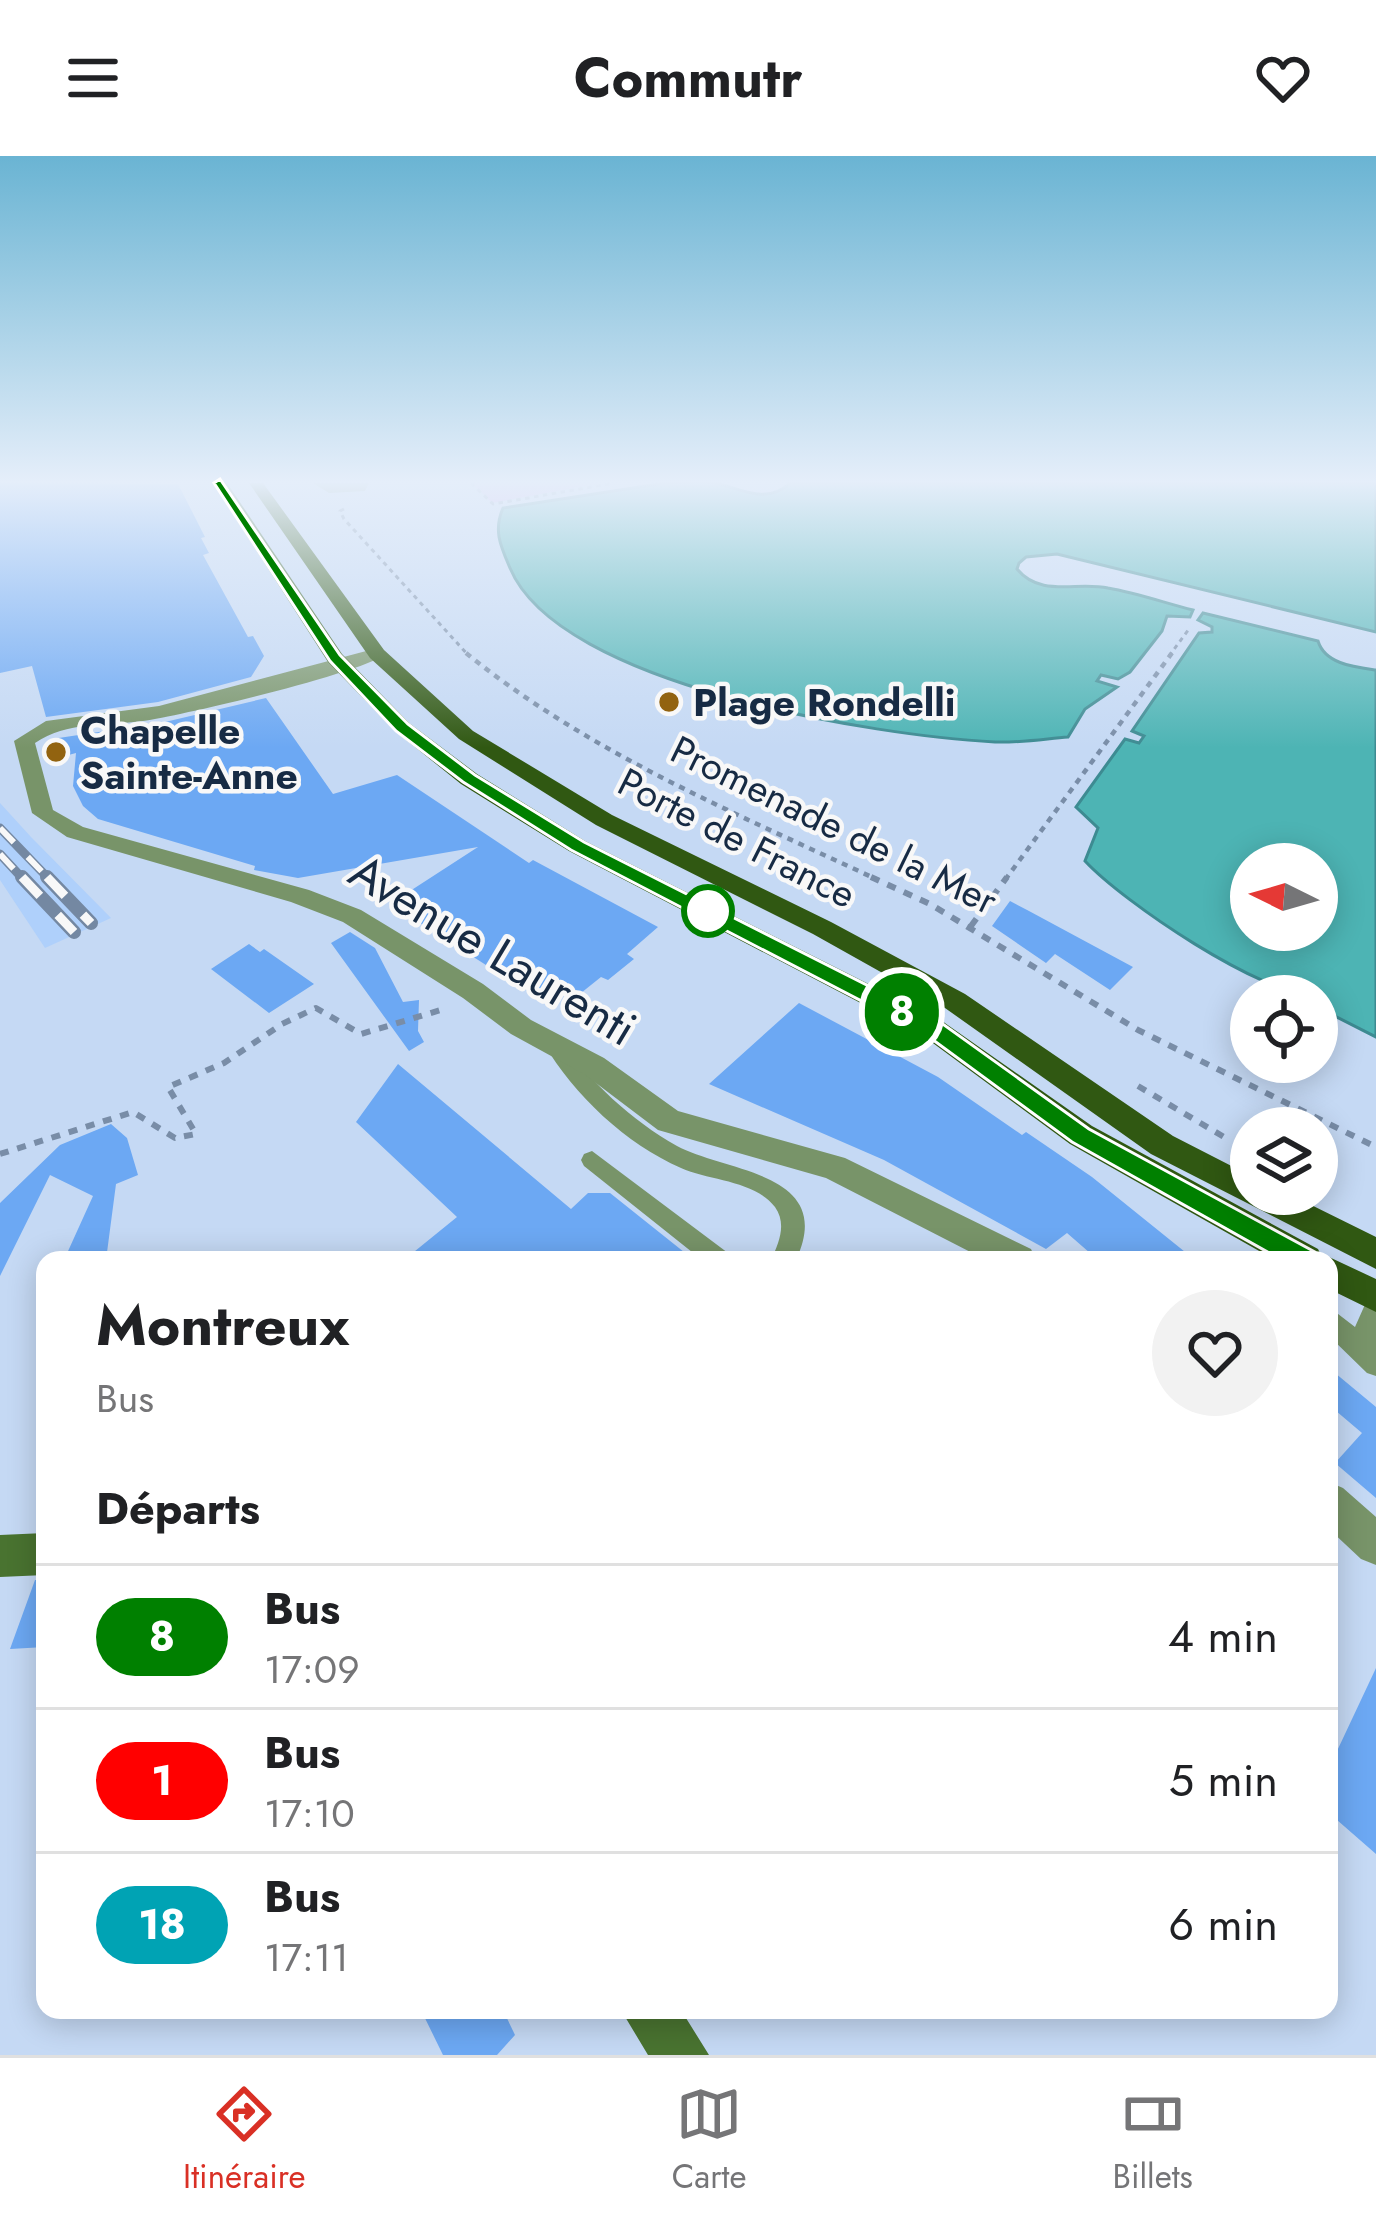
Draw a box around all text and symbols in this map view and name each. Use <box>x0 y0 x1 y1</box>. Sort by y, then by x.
text: Commutr <box>574 39 802 117</box>
icon: menu <box>60 45 126 111</box>
icon: heart <box>1250 45 1316 111</box>
place label: Plage Rondelli <box>693 674 956 731</box>
marker: Plage Rondelli <box>656 689 682 715</box>
place label: Chapelle Sainte-Anne <box>80 702 298 804</box>
street label: Promenade de la Mer <box>661 721 1007 929</box>
marker: Chapelle Sainte-Anne <box>43 739 69 765</box>
street label: Porte de France <box>608 754 866 922</box>
street label: Avenue Laurenti <box>337 837 649 1063</box>
north arrow <box>1230 843 1338 951</box>
map controls <box>1230 843 1338 1215</box>
unlabelled marker <box>683 886 733 936</box>
line badge: 8 <box>863 973 941 1051</box>
button: locate <box>1230 975 1338 1083</box>
text: 8 <box>889 981 915 1042</box>
button: layers <box>1230 1107 1338 1215</box>
text: Montreux <box>96 1284 350 1366</box>
button: heart <box>1152 1290 1278 1416</box>
text: Bus <box>96 1370 154 1427</box>
text: Départs <box>96 1476 260 1541</box>
text: Bus <box>264 1576 340 1641</box>
text: 4 min <box>1168 1604 1278 1669</box>
text: 8 <box>149 1606 175 1667</box>
text: 17:09 <box>264 1641 360 1698</box>
text: Bus <box>264 1720 340 1785</box>
text: 5 min <box>1169 1748 1278 1813</box>
text: 1 <box>151 1750 173 1811</box>
text: 17:10 <box>264 1785 355 1842</box>
text: Bus <box>264 1864 340 1929</box>
text: 6 min <box>1168 1892 1278 1957</box>
text: 18 <box>138 1894 186 1955</box>
text: 17:11 <box>264 1929 349 1986</box>
tab: Itinéraire <box>183 2081 306 2200</box>
tab: Carte <box>672 2081 746 2200</box>
tab: Billets <box>1113 2081 1193 2200</box>

